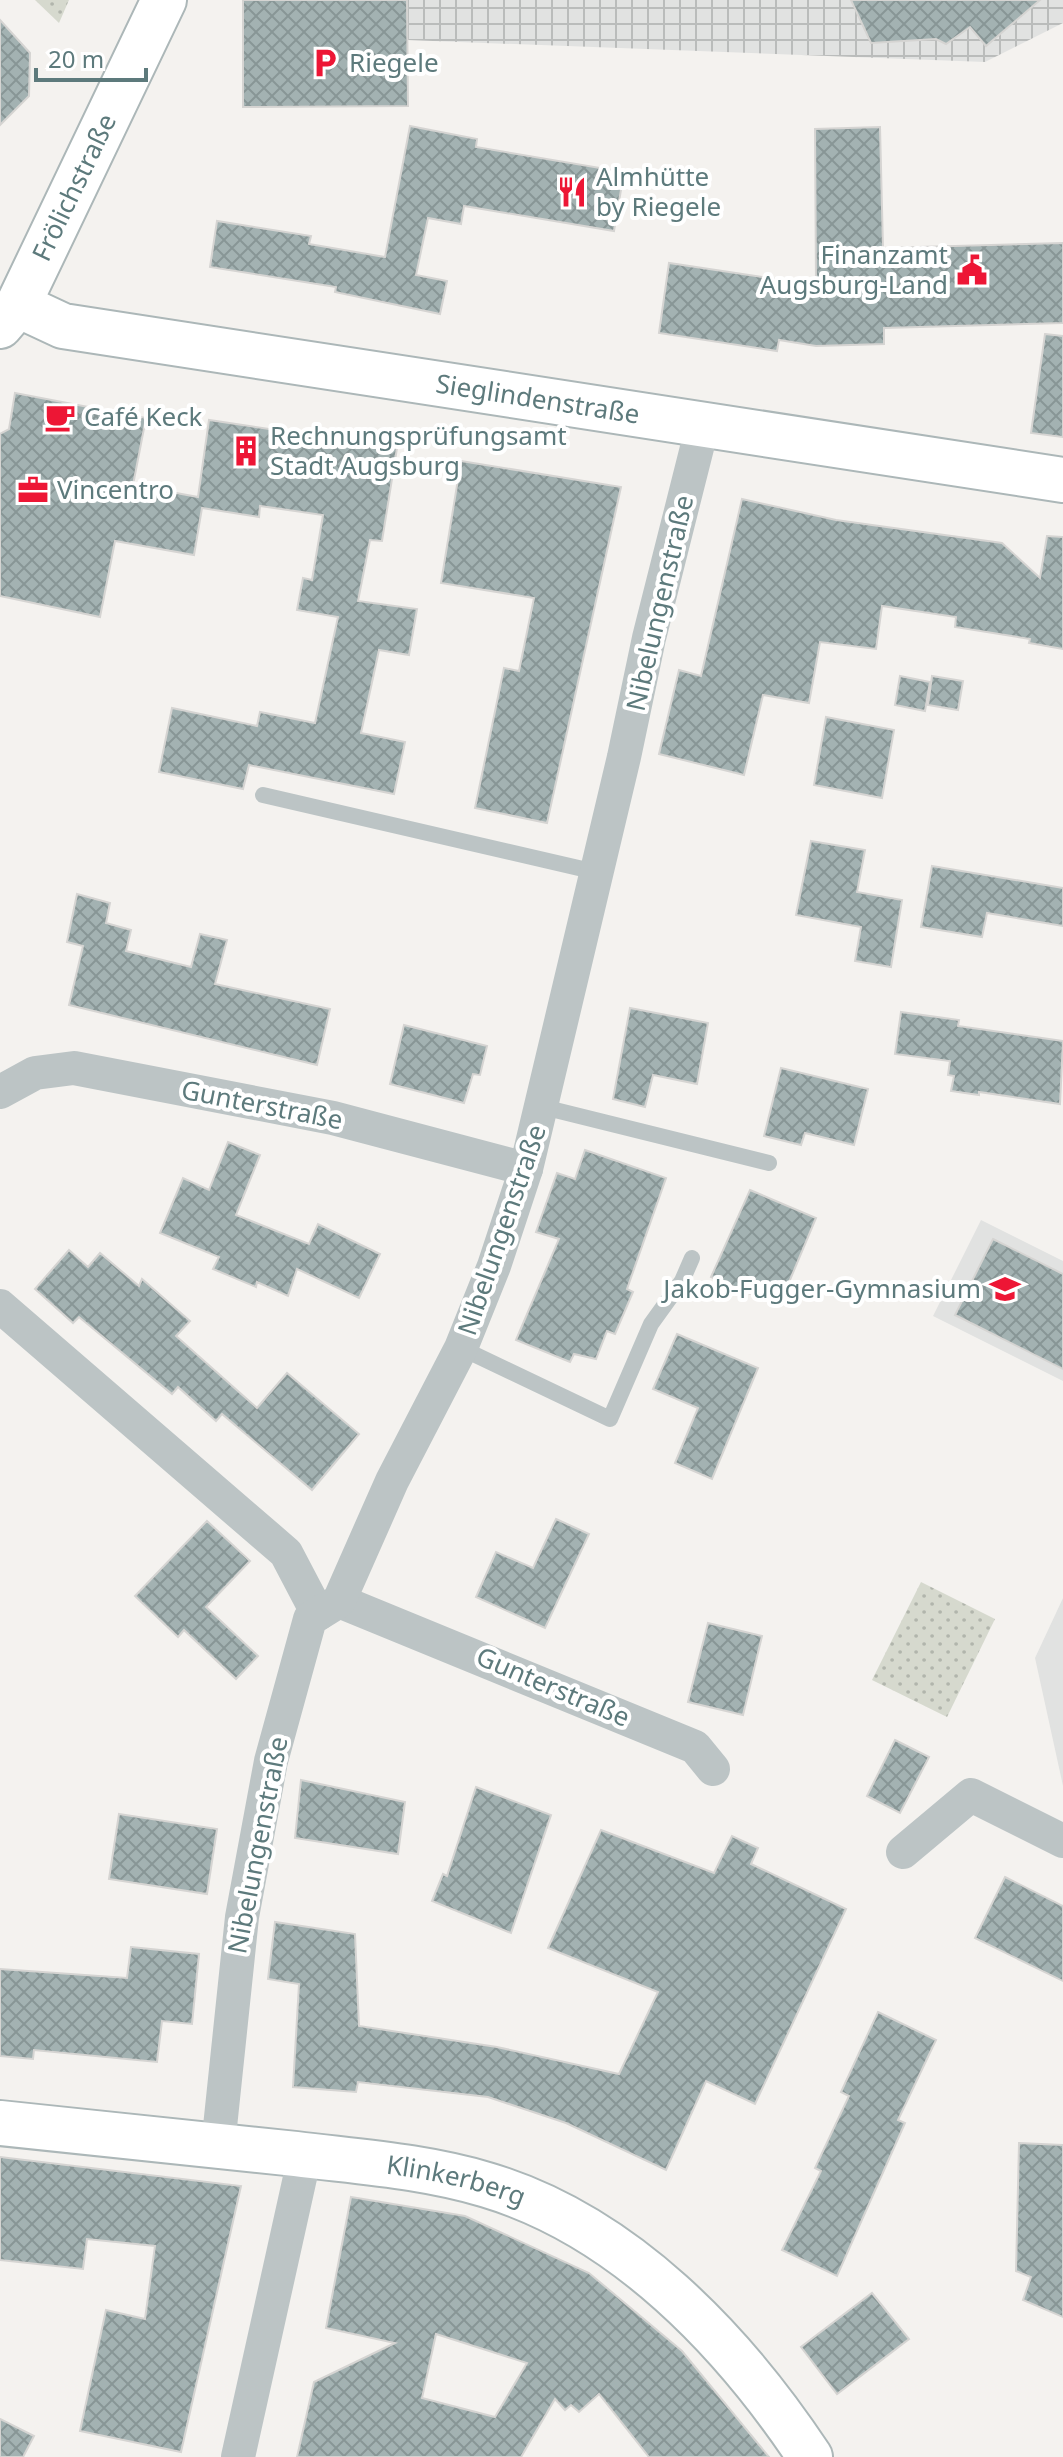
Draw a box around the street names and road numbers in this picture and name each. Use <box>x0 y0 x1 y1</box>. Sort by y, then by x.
street label: Frölichstraße <box>23 107 124 267</box>
street label: Sieglindenstraße <box>434 365 642 432</box>
street label: Nibelungenstraße <box>617 491 701 714</box>
street label: Gunterstraße <box>178 1071 346 1137</box>
street label: Nibelungenstraße <box>448 1120 554 1340</box>
street label: Gunterstraße <box>471 1638 636 1735</box>
street label: Nibelungenstraße <box>218 1733 296 1956</box>
street label: Klinkerberg <box>384 2146 531 2214</box>

